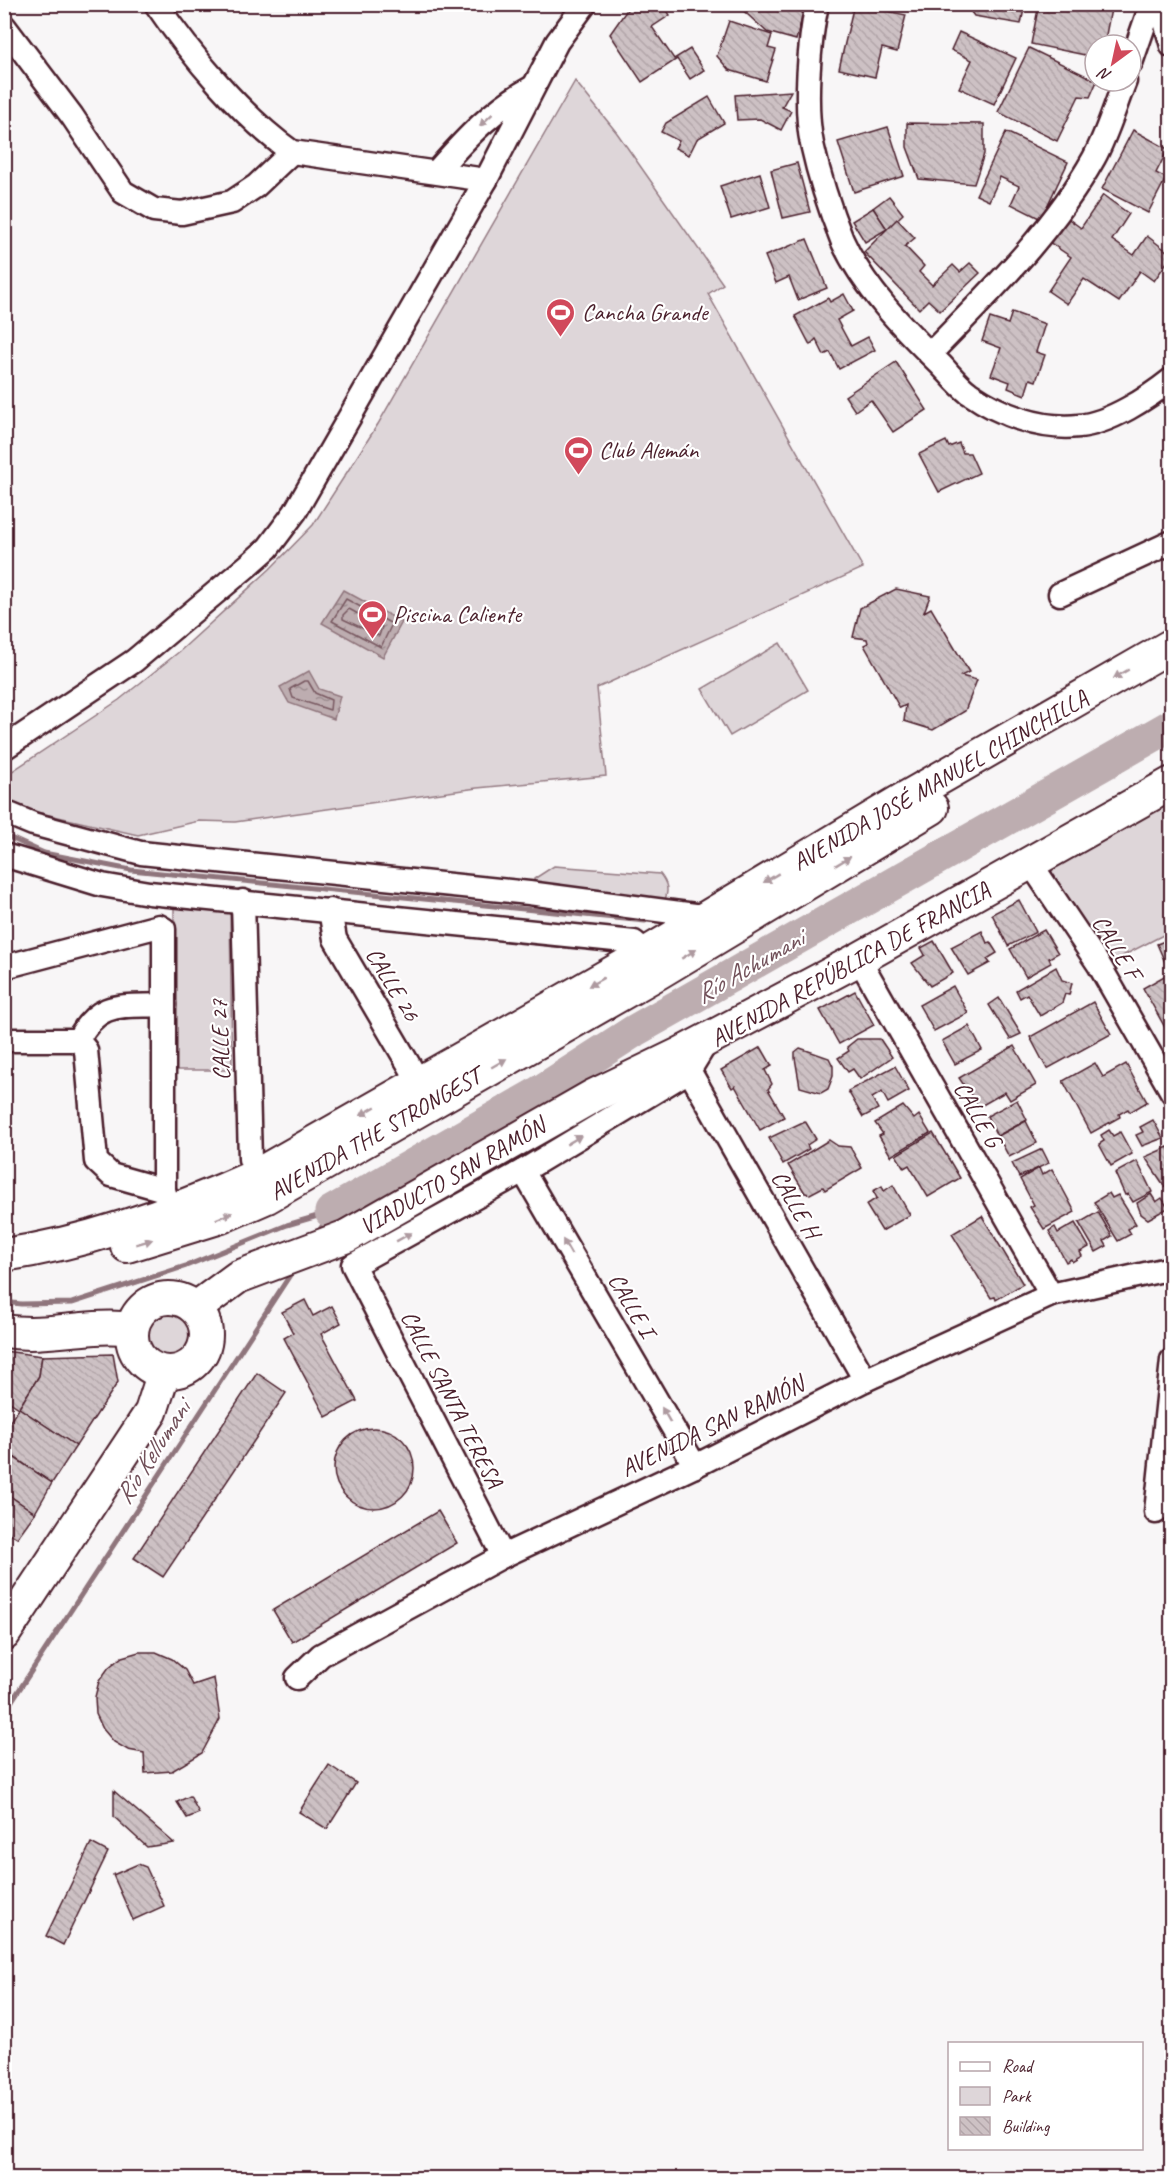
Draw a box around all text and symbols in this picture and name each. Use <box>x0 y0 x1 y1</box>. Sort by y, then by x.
north arrow <box>1083 33 1143 93</box>
text: N <box>1093 62 1115 86</box>
one-way arrow <box>478 113 493 127</box>
sports icon: Cancha Grande <box>545 296 577 338</box>
place label: Cancha Grande <box>582 297 710 327</box>
sports icon: Club Alemán <box>562 434 594 476</box>
place label: Club Alemán <box>599 435 699 465</box>
sports icon: Piscina Caliente <box>356 598 388 640</box>
place label: Piscina Caliente <box>393 599 523 629</box>
one-way arrow <box>1113 669 1129 680</box>
street label: AVENIDA JOSÉ MANUEL CHINCHILLA <box>787 682 1094 877</box>
one-way arrow <box>835 856 851 867</box>
one-way arrow <box>763 873 779 884</box>
street label: AVENIDA REPÚBLICA DE FRANCIA <box>705 874 996 1053</box>
street label: CALLE F <box>1086 909 1151 989</box>
water label: Río Achumani <box>689 919 815 1011</box>
street label: CALLE 26 <box>359 942 427 1027</box>
one-way arrow <box>681 949 698 959</box>
one-way arrow <box>587 977 604 987</box>
street label: CALLE 27 <box>204 998 236 1081</box>
street label: AVENIDA THE STRONGEST <box>264 1058 491 1207</box>
one-way arrow <box>491 1058 508 1068</box>
street label: CALLE G <box>947 1076 1010 1154</box>
one-way arrow <box>359 1106 376 1116</box>
street label: VIADUCTO SAN RAMÓN <box>354 1109 553 1241</box>
one-way arrow <box>566 1135 582 1146</box>
street label: CALLE H <box>765 1165 829 1247</box>
one-way arrow <box>215 1211 233 1220</box>
one-way arrow <box>396 1232 413 1242</box>
one-way arrow <box>135 1237 153 1246</box>
one-way arrow <box>562 1238 572 1255</box>
street label: CALLE I <box>602 1268 664 1346</box>
street label: CALLE SANTA TERESA <box>394 1305 510 1494</box>
street label: AVENIDA SAN RAMÓN <box>616 1367 812 1483</box>
water label: Río Kellumani <box>107 1390 201 1510</box>
one-way arrow <box>660 1407 671 1423</box>
legend <box>948 2042 1143 2150</box>
text: Road <box>1002 2055 1035 2077</box>
text: Park <box>1002 2085 1032 2107</box>
text: Building <box>1002 2115 1051 2137</box>

